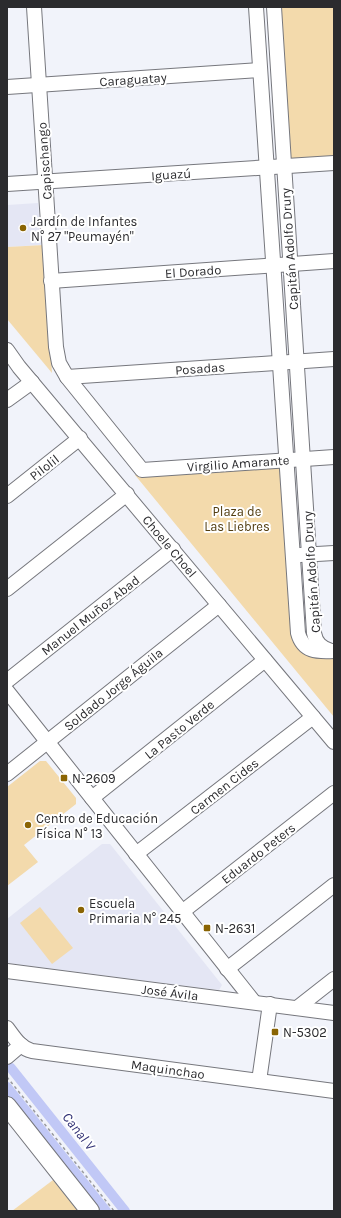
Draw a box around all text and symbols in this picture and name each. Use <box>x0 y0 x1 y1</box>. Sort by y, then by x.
street label: Caraguatay <box>99 70 167 89</box>
street label: Capischango <box>34 122 55 200</box>
street label: Iguazú <box>151 166 192 183</box>
street label: Capitán Adolfo Drury <box>278 188 301 310</box>
place label: Jardín de Infantes N° 27 "Peumayén" <box>31 214 138 244</box>
marker: Jardín de Infantes N° 27 "Peumayén" <box>18 223 28 233</box>
street label: El Dorado <box>164 262 222 281</box>
street label: Posadas <box>175 359 226 378</box>
street label: Pilolil <box>27 451 62 483</box>
street label: Virgilio Amarante <box>186 452 290 475</box>
park label: Plaza de Las Liebres <box>204 504 270 534</box>
street label: Capitán Adolfo Drury <box>300 511 323 633</box>
street label: Choele Choel <box>139 512 200 580</box>
street label: Manuel Muñoz Abad <box>38 572 142 658</box>
street label: Soldado Jorge Águila <box>60 643 166 734</box>
street label: La Pasto Verde <box>141 697 217 762</box>
street label: Carmen Cides <box>187 755 262 818</box>
place label: N-2609 <box>72 771 116 786</box>
marker: N-2609 <box>59 773 69 783</box>
place label: Centro de Educación Física N° 13 <box>36 811 158 841</box>
marker: Centro de Educación Física N° 13 <box>23 820 33 830</box>
street label: Eduardo Peters <box>218 820 298 887</box>
place label: Escuela Primaria N° 245 <box>89 896 181 926</box>
marker: Escuela Primaria N° 245 <box>76 905 86 915</box>
place label: N-2631 <box>215 921 255 936</box>
marker: N-2631 <box>202 923 212 933</box>
street label: José Ávila <box>141 980 200 1003</box>
place label: N-5302 <box>283 1025 327 1040</box>
marker: N-5302 <box>270 1027 280 1037</box>
street label: Maquinchao <box>130 1057 206 1083</box>
water label: Canal V <box>59 1109 99 1154</box>

